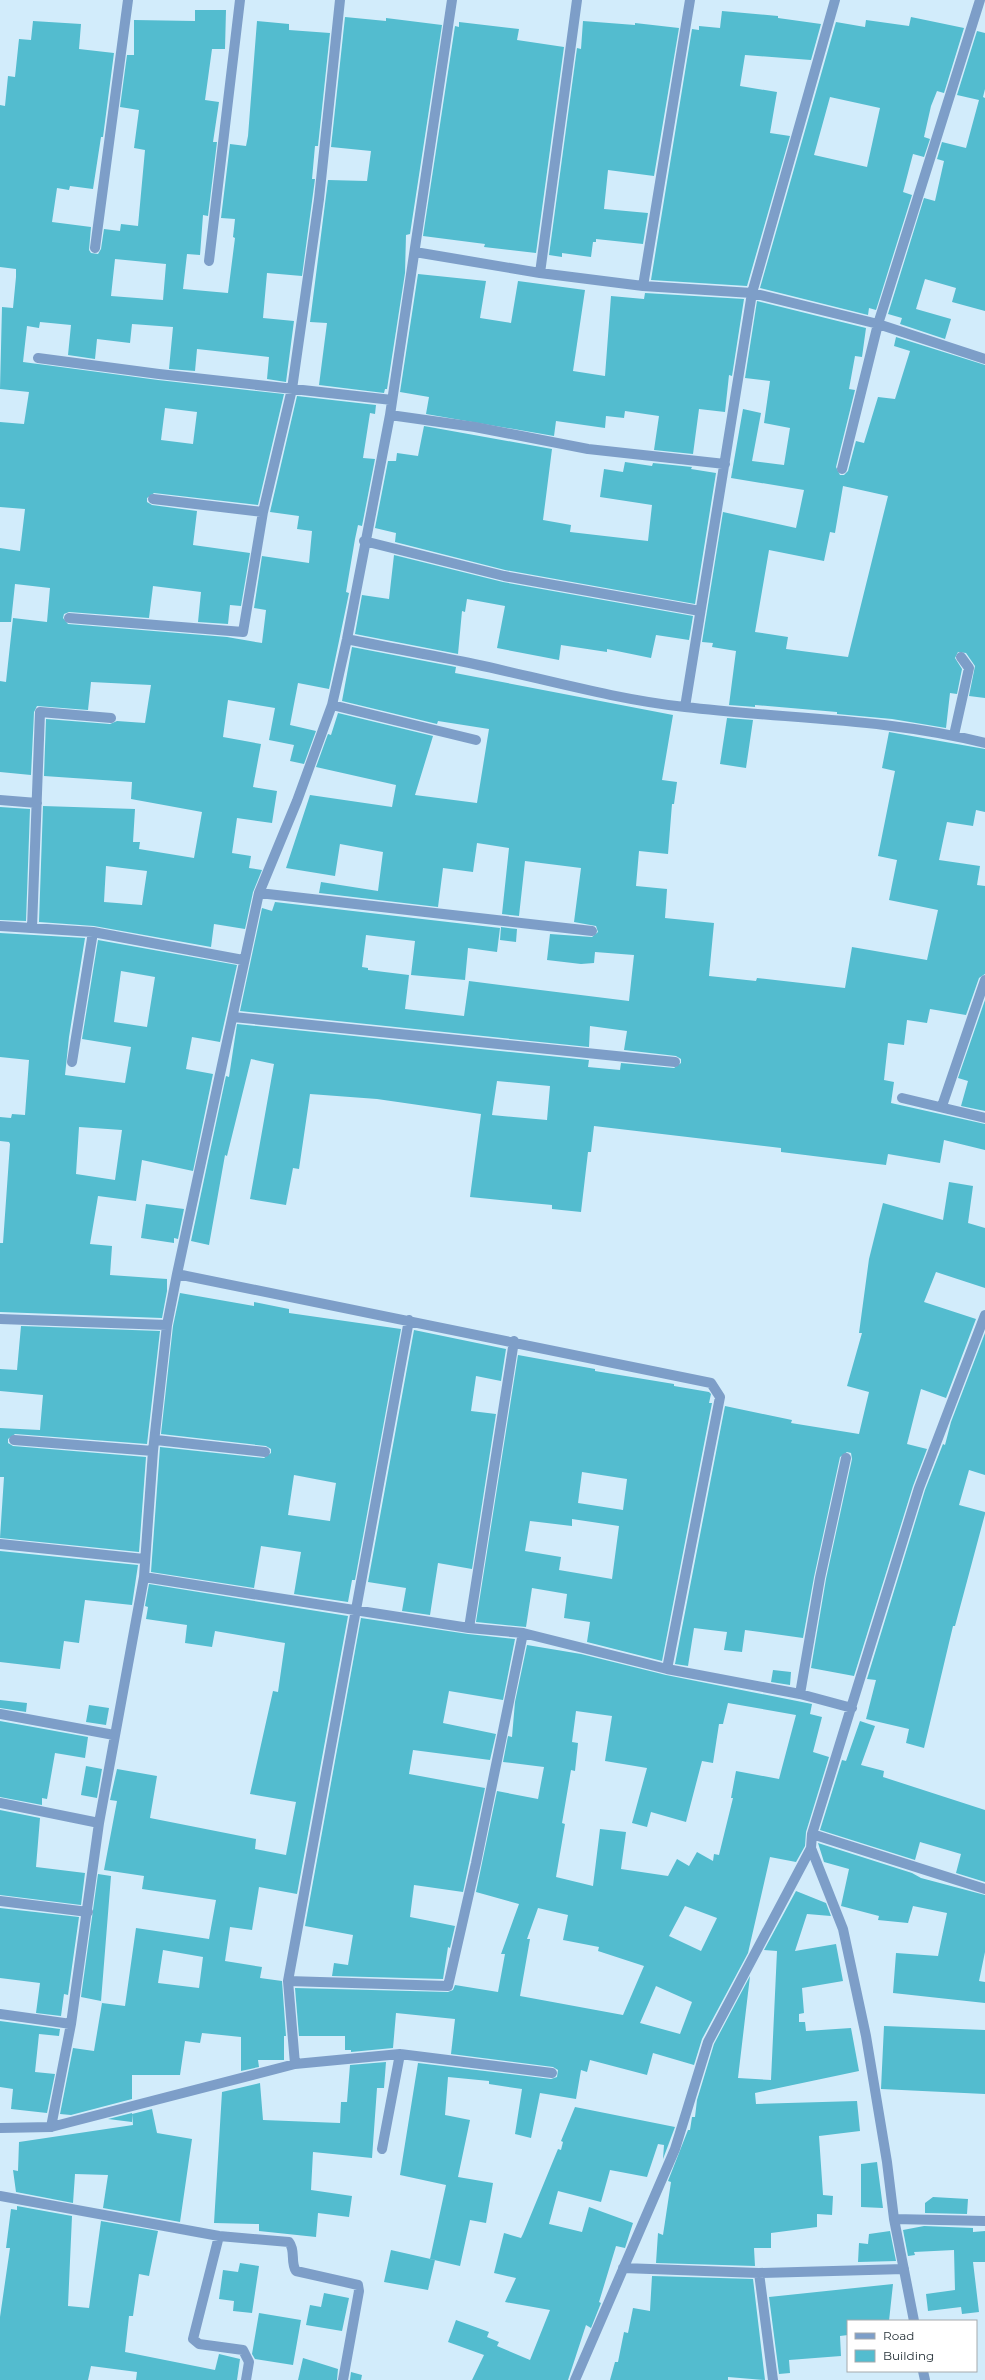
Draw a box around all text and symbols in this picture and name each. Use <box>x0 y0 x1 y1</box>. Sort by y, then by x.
legend <box>847 2320 977 2372</box>
text: Road <box>883 2328 914 2343</box>
text: Building <box>883 2348 934 2363</box>

